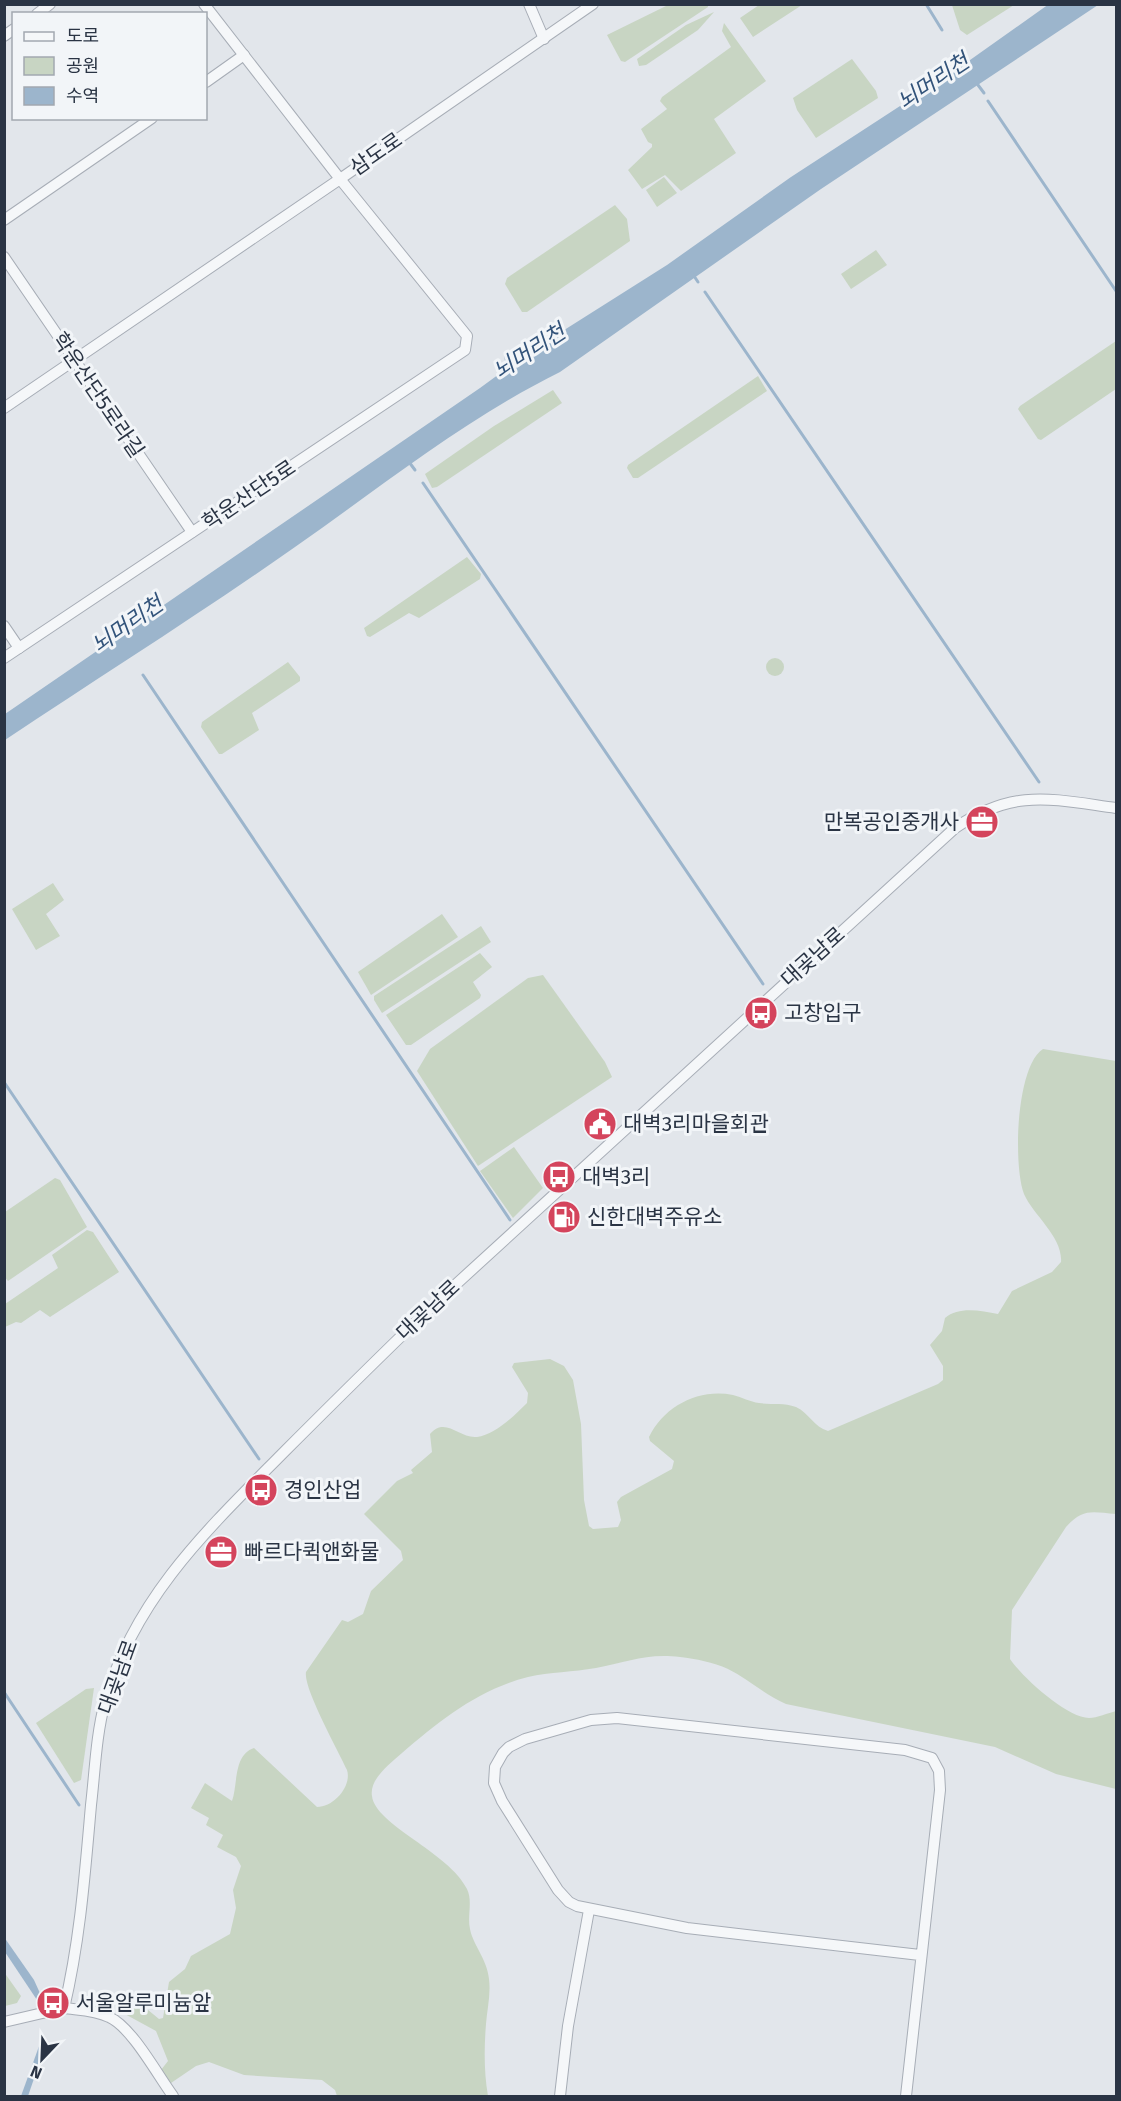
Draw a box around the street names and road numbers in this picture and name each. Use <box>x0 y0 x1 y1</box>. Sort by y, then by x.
street label: 삼도로 <box>345 127 407 181</box>
street label: 학운산단5로라길 <box>46 327 150 463</box>
street label: 학운산단5로 <box>197 454 301 536</box>
street label: 대곶남로 <box>776 921 850 993</box>
street label: 대곶남로 <box>391 1274 465 1346</box>
street label: 대곶남로 <box>93 1636 143 1718</box>

